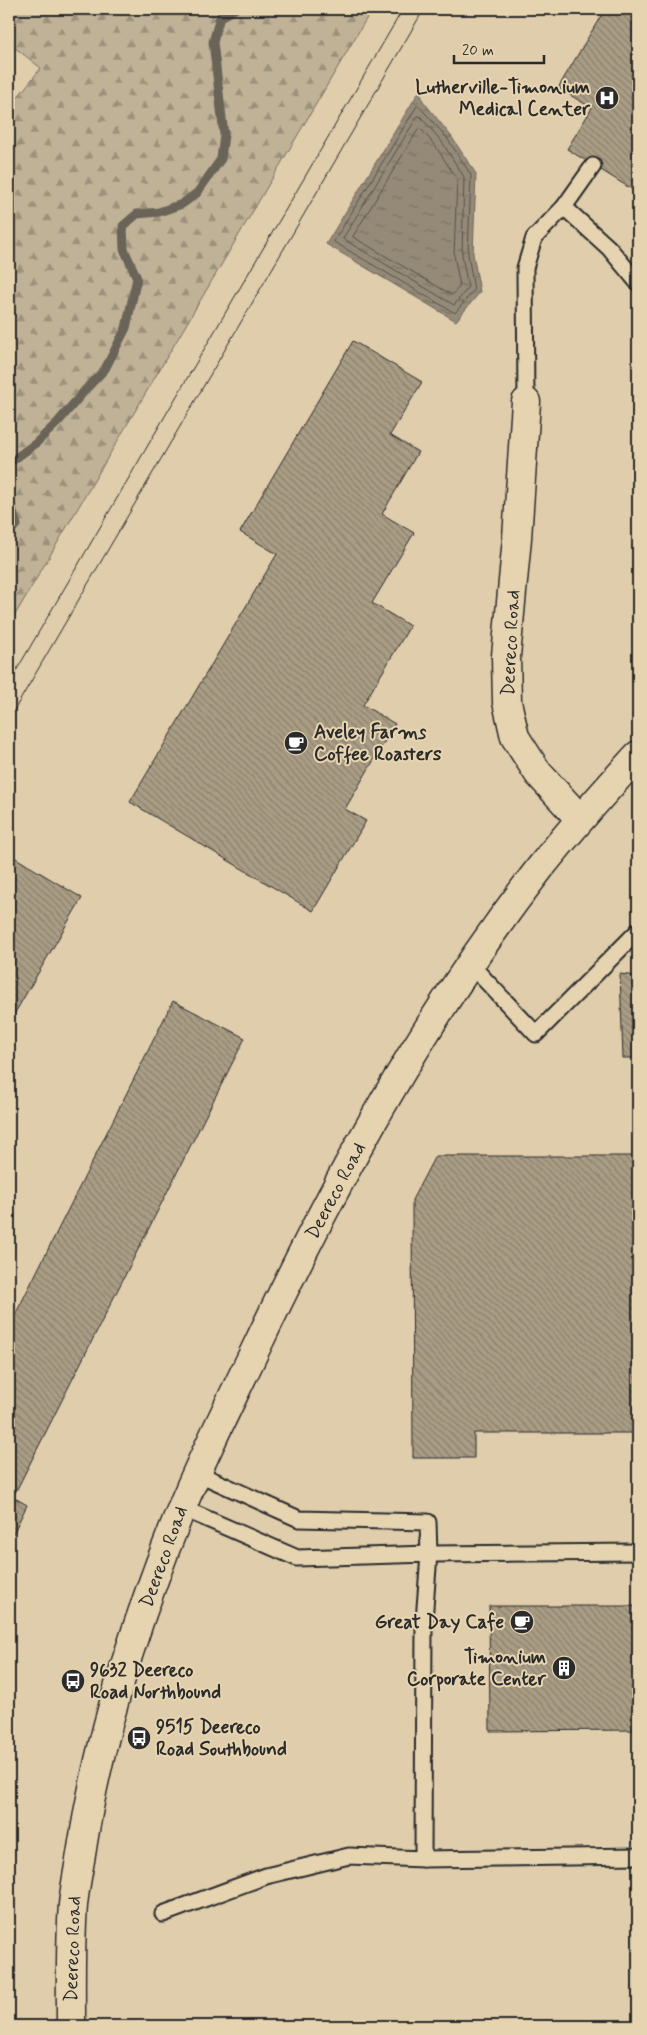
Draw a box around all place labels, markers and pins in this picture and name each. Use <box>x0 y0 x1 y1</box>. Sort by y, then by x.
place label: Lutherville-Timonium Medical Center <box>415 75 591 122</box>
hospital icon: Lutherville-Timonium Medical Center <box>594 85 620 111</box>
place label: Aveley Farms Coffee Roasters <box>314 720 442 767</box>
cafe icon: Aveley Farms Coffee Roasters <box>283 730 309 756</box>
cafe icon: Great Day Cafe <box>509 1609 535 1635</box>
place label: Great Day Cafe <box>375 1610 504 1635</box>
place label: Timonium Corporate Center <box>407 1645 547 1692</box>
building icon: Timonium Corporate Center <box>551 1655 577 1681</box>
place label: 9632 Deereco Road Northbound <box>90 1658 221 1705</box>
bus stop icon: 9632 Deereco Road Northbound <box>60 1668 86 1694</box>
place label: 9515 Deereco Road Southbound <box>156 1715 287 1762</box>
bus stop icon: 9515 Deereco Road Southbound <box>126 1725 152 1751</box>

